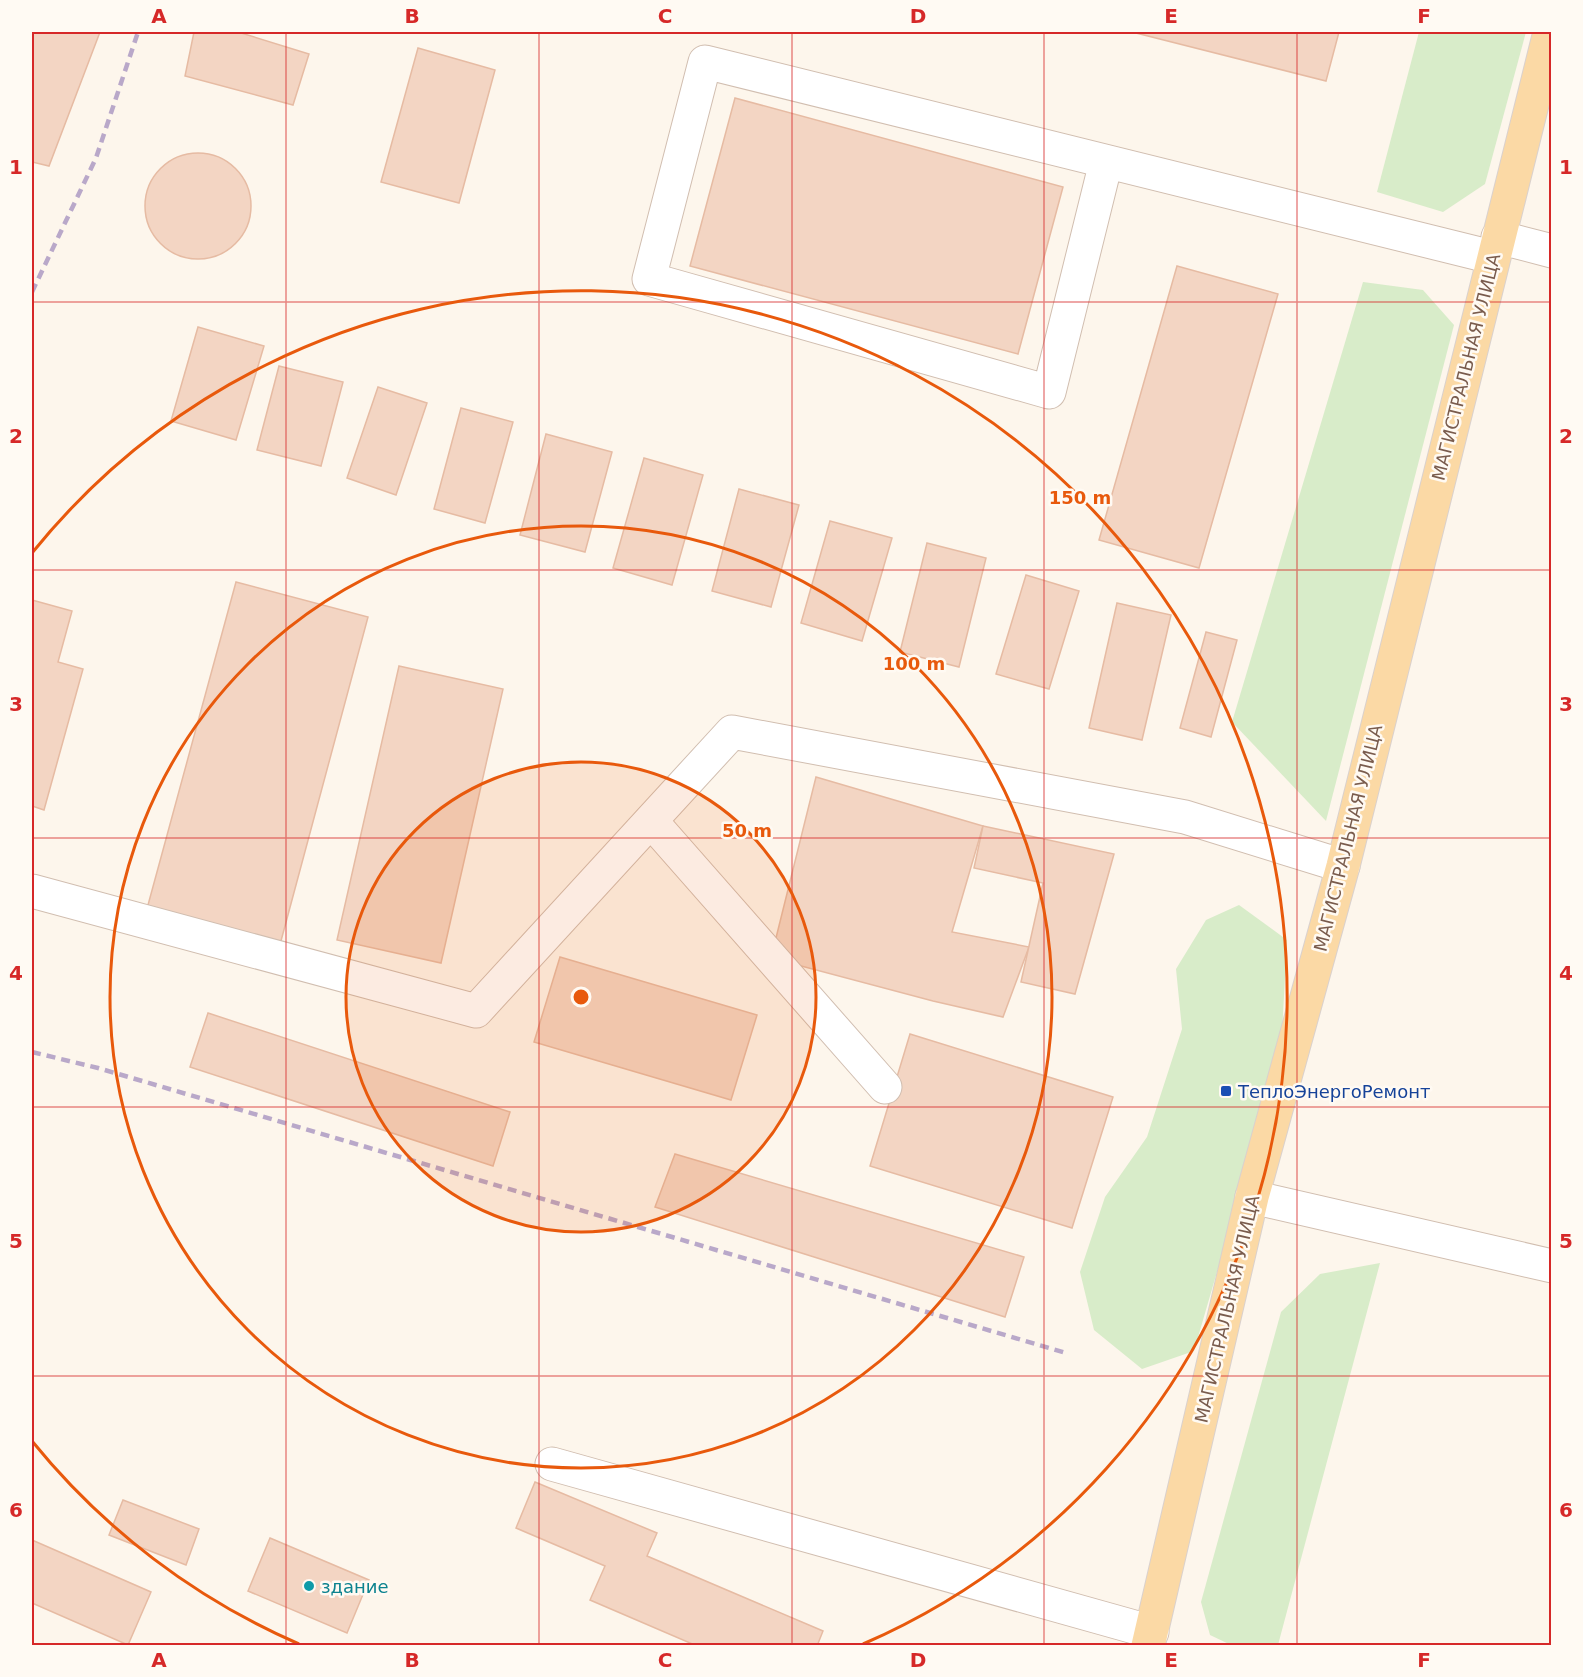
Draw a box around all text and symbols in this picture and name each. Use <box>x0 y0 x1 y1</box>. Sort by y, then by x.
text: A <box>151 4 167 28</box>
text: B <box>404 4 420 28</box>
text: C <box>658 4 672 28</box>
text: D <box>910 4 926 28</box>
text: E <box>1164 4 1178 28</box>
text: F <box>1417 4 1431 28</box>
text: 1 <box>9 155 23 179</box>
text: 1 <box>1559 155 1573 179</box>
street label: МАГИСТРАЛЬНАЯ УЛИЦА <box>1428 251 1505 483</box>
text: 2 <box>9 424 23 448</box>
text: 2 <box>1559 424 1573 448</box>
text: 150 m <box>1049 487 1111 508</box>
text: 100 m <box>883 653 945 674</box>
text: 3 <box>9 692 23 716</box>
text: 3 <box>1559 692 1573 716</box>
street label: МАГИСТРАЛЬНАЯ УЛИЦА <box>1310 722 1387 954</box>
text: 50 m <box>722 820 772 841</box>
text: 4 <box>9 961 23 985</box>
text: 4 <box>1559 961 1573 985</box>
centre of rings <box>571 987 591 1007</box>
place label: ТеплоЭнергоРемонт <box>1237 1081 1430 1102</box>
marker: ТеплоЭнергоРемонт <box>1219 1084 1233 1098</box>
street label: МАГИСТРАЛЬНАЯ УЛИЦА <box>1191 1192 1264 1425</box>
text: 5 <box>9 1229 23 1253</box>
text: 5 <box>1559 1229 1573 1253</box>
text: 6 <box>9 1498 23 1522</box>
text: 6 <box>1559 1498 1573 1522</box>
place label: здание <box>321 1576 389 1597</box>
marker: здание <box>302 1579 316 1593</box>
text: A <box>151 1648 167 1672</box>
text: B <box>404 1648 420 1672</box>
text: C <box>658 1648 672 1672</box>
text: D <box>910 1648 926 1672</box>
text: E <box>1164 1648 1178 1672</box>
text: F <box>1417 1648 1431 1672</box>

